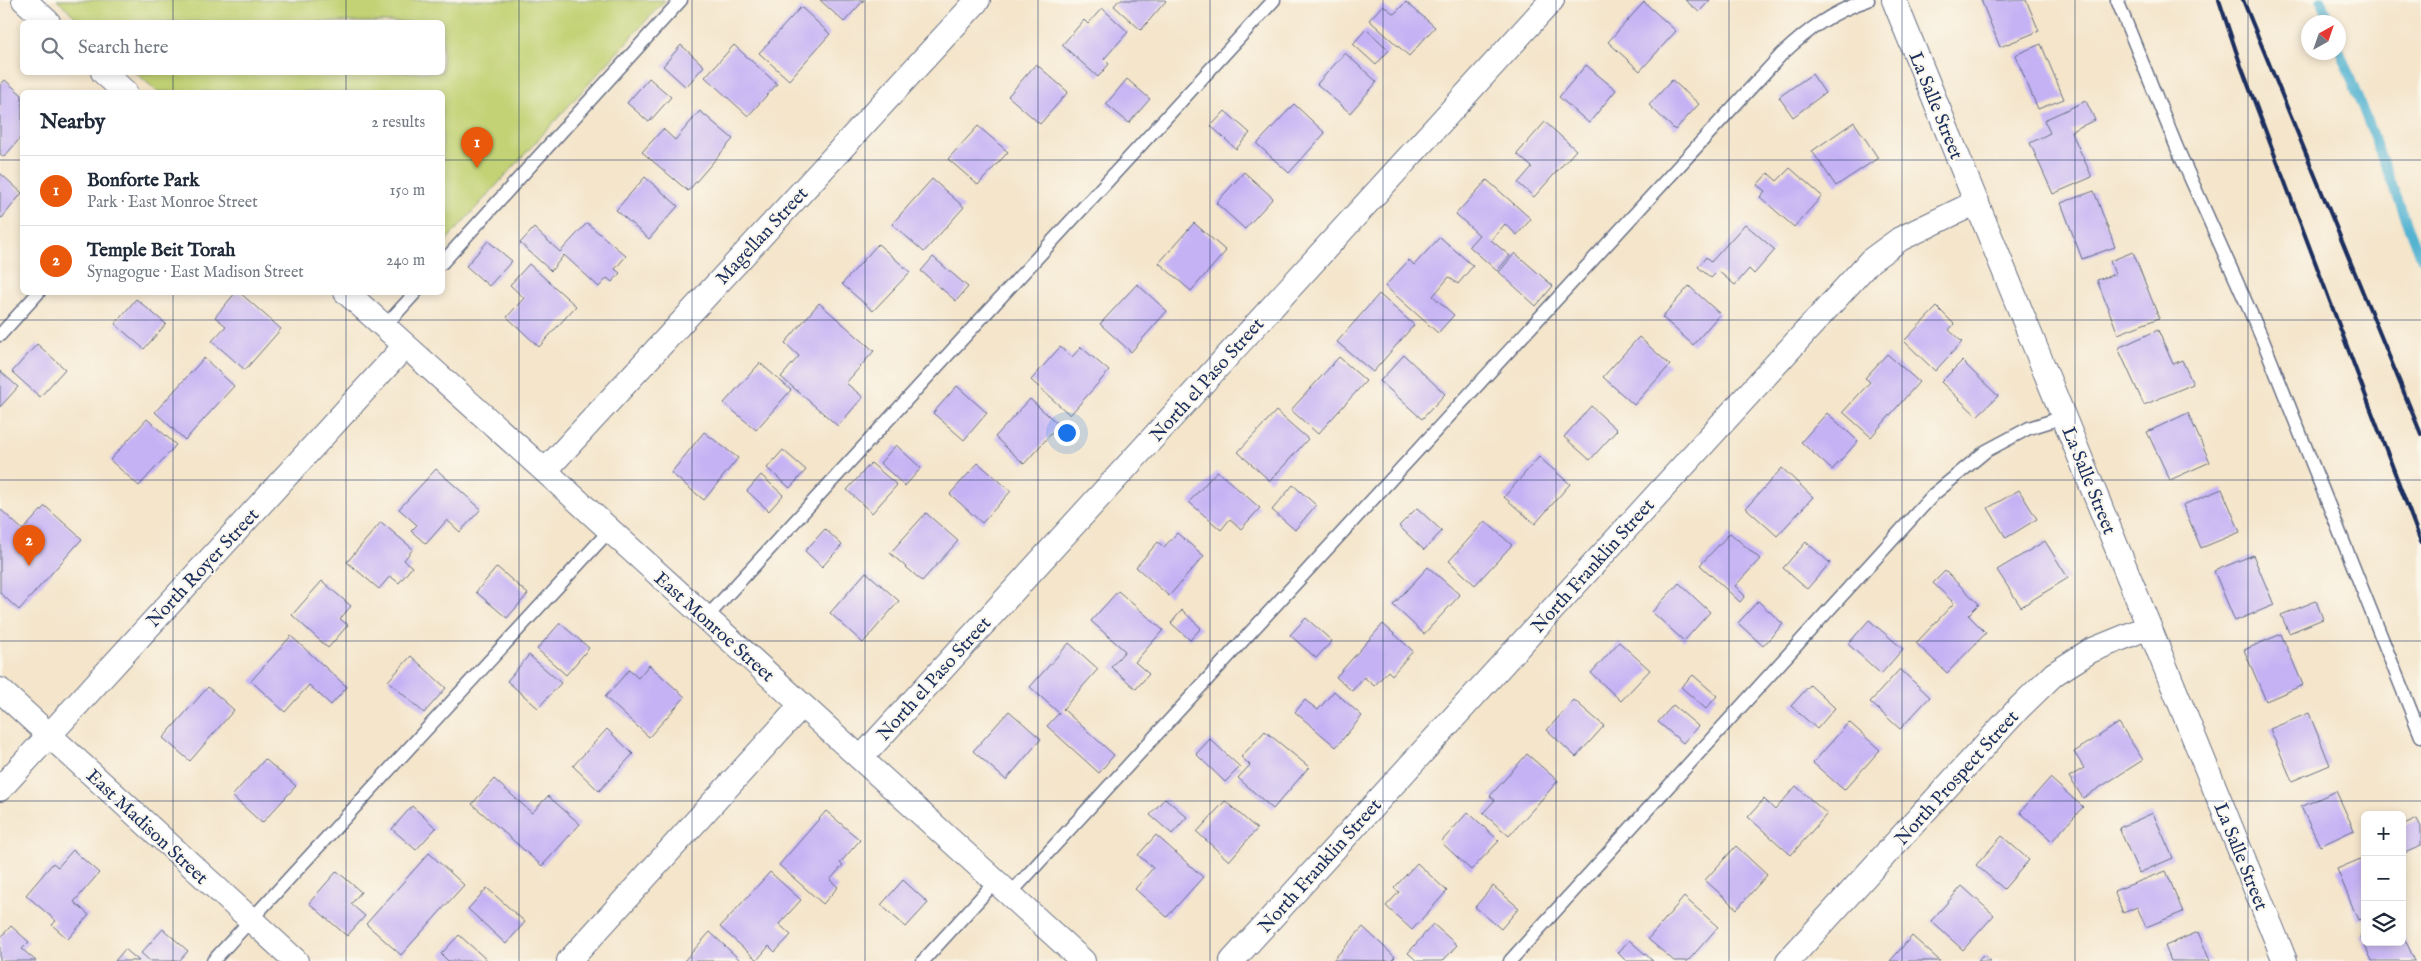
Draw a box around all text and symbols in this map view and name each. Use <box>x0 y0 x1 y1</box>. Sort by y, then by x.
north arrow <box>2301 15 2346 60</box>
search box <box>20 20 445 75</box>
icon: search <box>38 34 66 62</box>
text: Search here <box>78 36 169 60</box>
street label: La Salle Street <box>1903 48 1968 164</box>
text: Nearby <box>40 109 105 136</box>
text: 2 results <box>371 113 425 133</box>
pin: 1 <box>461 127 493 168</box>
text: Bonforte Park <box>87 169 199 193</box>
text: 1 <box>53 181 59 201</box>
text: 150 m <box>390 181 425 201</box>
street label: Magellan Street <box>711 182 814 290</box>
text: Park · East Monroe Street <box>87 193 258 213</box>
text: Temple Beit Torah <box>87 239 235 263</box>
text: 2 <box>52 251 60 271</box>
text: 240 m <box>386 251 425 271</box>
text: Synagogue · East Madison Street <box>87 263 304 283</box>
street label: North el Paso Street <box>1145 313 1270 448</box>
your location <box>1054 420 1080 446</box>
street label: La Salle Street <box>2056 423 2121 539</box>
street label: North Franklin Street <box>1527 494 1661 639</box>
street label: North Royer Street <box>142 503 265 633</box>
pin: 2 <box>13 525 45 566</box>
street label: East Monroe Street <box>648 567 779 688</box>
street label: North el Paso Street <box>872 612 997 747</box>
street label: North Prospect Street <box>1890 705 2025 851</box>
street label: East Madison Street <box>81 765 213 891</box>
street label: North Franklin Street <box>1254 794 1388 939</box>
street label: La Salle Street <box>2208 799 2273 915</box>
map controls <box>2361 811 2406 946</box>
button: + <box>2361 811 2406 856</box>
button: − <box>2361 856 2406 901</box>
button: layers <box>2361 901 2406 946</box>

